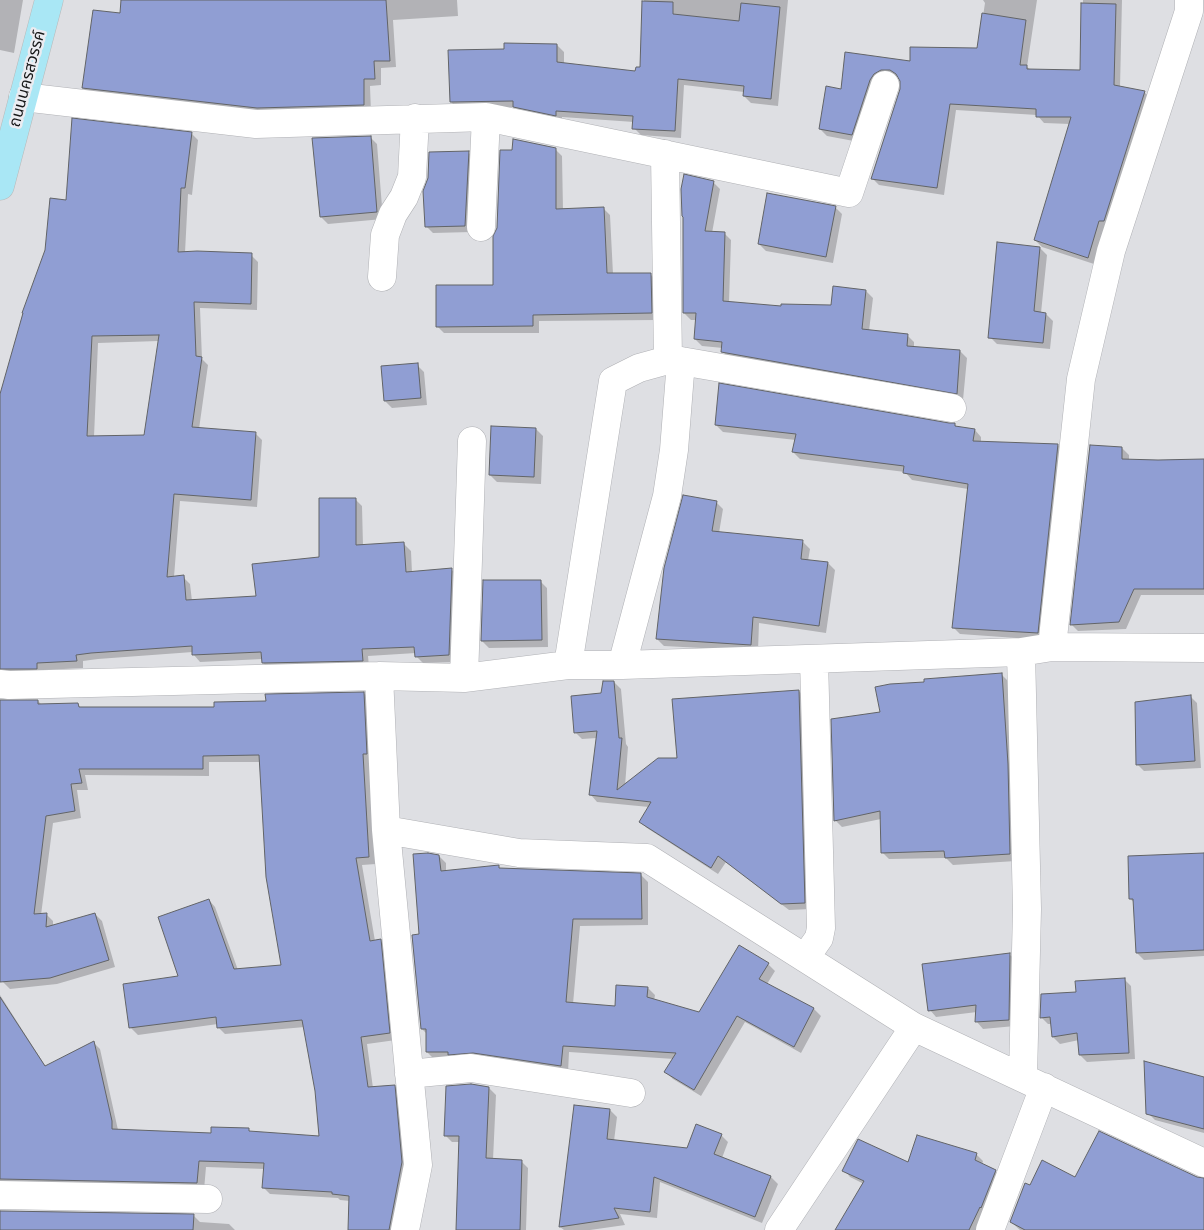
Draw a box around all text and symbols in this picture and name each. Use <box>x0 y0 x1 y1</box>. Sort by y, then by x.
street label: ถนนนครสวรรค์ <box>6 29 50 129</box>

